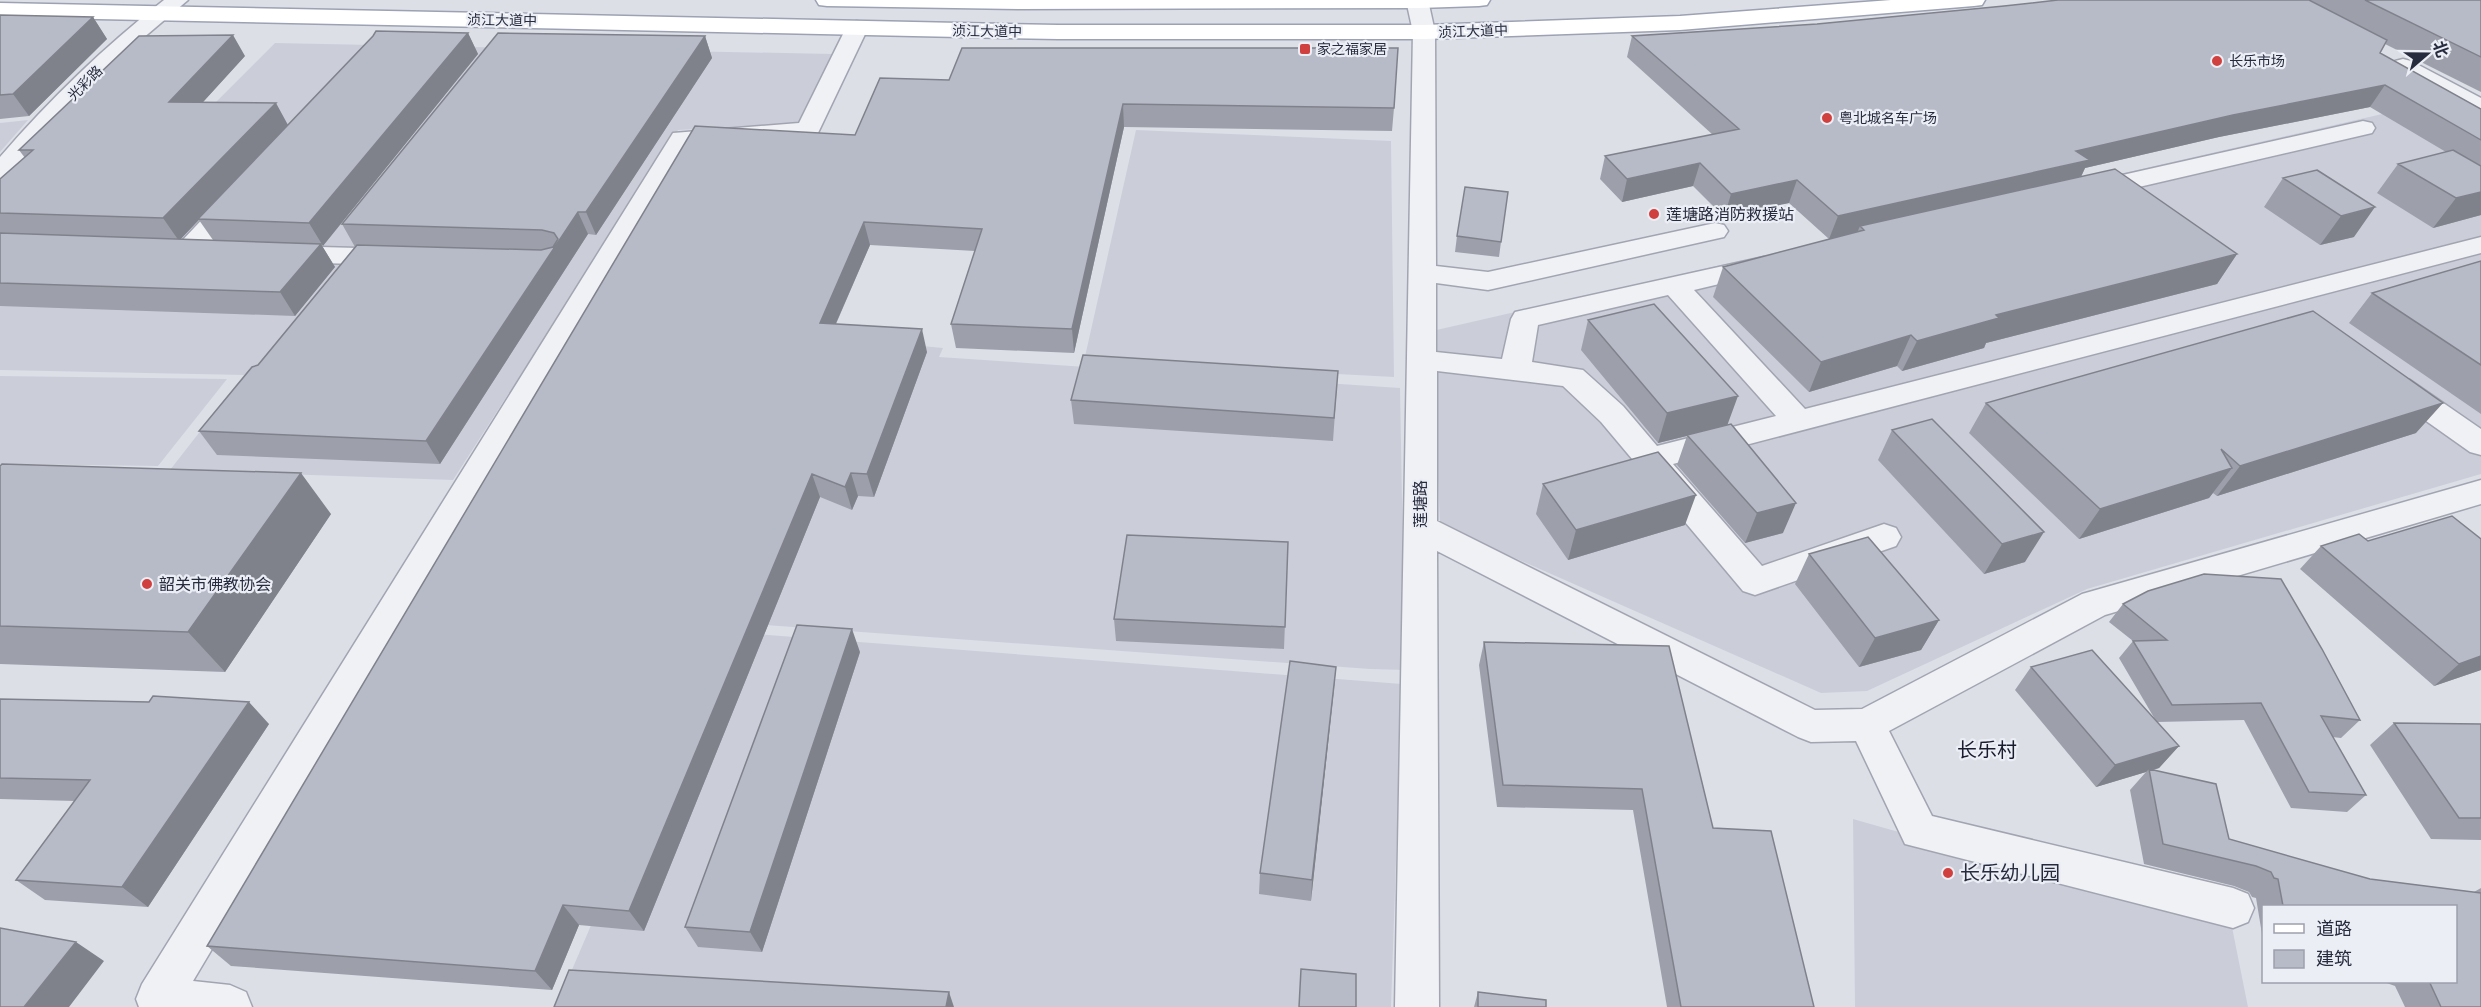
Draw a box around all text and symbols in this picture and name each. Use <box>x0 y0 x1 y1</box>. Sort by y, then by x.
street label: 浈江大道中 <box>467 8 537 31</box>
street label: 浈江大道中 <box>952 19 1022 42</box>
street label: 浈江大道中 <box>1438 19 1508 42</box>
north arrow <box>2397 24 2457 84</box>
text: 北 <box>2427 37 2455 60</box>
place label: 家之福家居 <box>1317 38 1387 59</box>
marker: 家之福家居 <box>1298 42 1312 56</box>
place label: 长乐市场 <box>2229 50 2285 71</box>
marker: 长乐市场 <box>2210 54 2224 68</box>
street label: 光彩路 <box>62 60 107 105</box>
place label: 粤北城名车广场 <box>1839 107 1937 128</box>
marker: 粤北城名车广场 <box>1820 111 1834 125</box>
place label: 莲塘路消防救援站 <box>1666 202 1794 226</box>
marker: 莲塘路消防救援站 <box>1647 207 1661 221</box>
street label: 莲塘路 <box>1408 480 1432 528</box>
place label: 韶关市佛教协会 <box>159 572 271 596</box>
marker: 韶关市佛教协会 <box>140 577 154 591</box>
district label: 长乐村 <box>1957 734 2017 765</box>
place label: 长乐幼儿园 <box>1960 857 2060 888</box>
marker: 长乐幼儿园 <box>1941 866 1955 880</box>
legend <box>2262 905 2457 983</box>
text: 道路 <box>2316 915 2352 942</box>
text: 建筑 <box>2316 945 2352 972</box>

